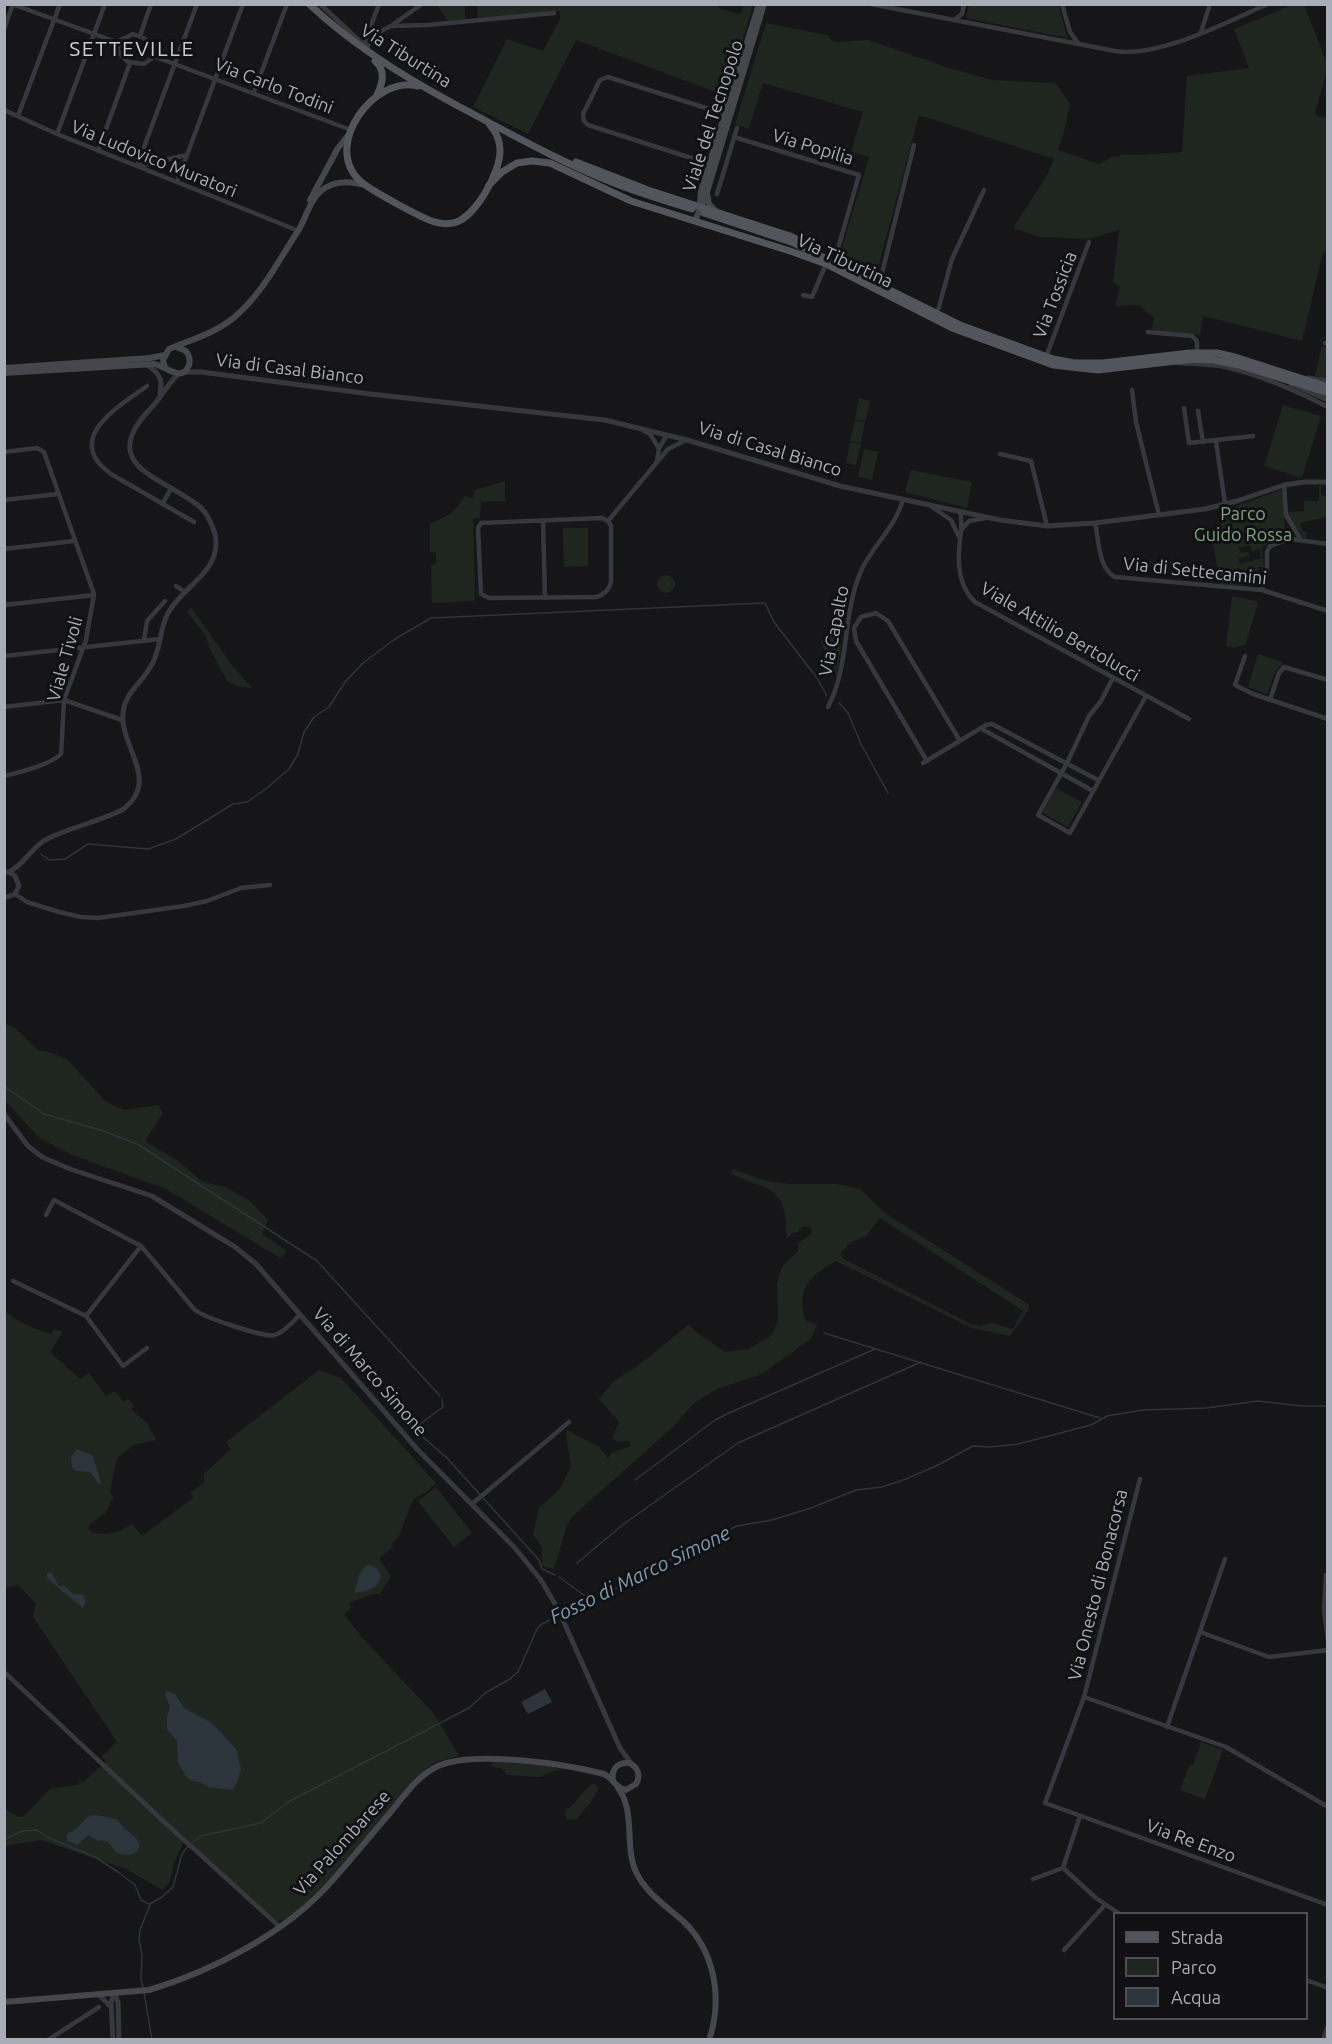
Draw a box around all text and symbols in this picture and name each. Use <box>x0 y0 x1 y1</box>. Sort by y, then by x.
street label: Via Tiburtina <box>357 20 455 92</box>
district label: SETTEVILLE <box>69 36 195 62</box>
street label: Viale del Tecnopolo <box>678 37 748 195</box>
street label: Via Carlo Todini <box>212 53 336 119</box>
street label: Via Ludovico Muratori <box>68 116 240 202</box>
street label: Via Popilia <box>770 124 856 170</box>
street label: Via Tiburtina <box>794 229 896 293</box>
street label: Via Tossicia <box>1029 248 1081 342</box>
street label: Via di Casal Bianco <box>215 349 365 389</box>
street label: Via di Casal Bianco <box>696 417 844 481</box>
park label: Parco Guido Rossa <box>1194 503 1292 546</box>
street label: Via di Settecamini <box>1122 553 1268 589</box>
street label: Viale Attilio Bertolucci <box>977 578 1143 686</box>
street label: Via Capalto <box>815 584 853 678</box>
street label: Viale Tivoli <box>43 614 87 704</box>
street label: Via di Marco Simone <box>308 1303 432 1441</box>
street label: Via Onesto di Bonacorsa <box>1064 1487 1132 1683</box>
water label: Fosso di Marco Simone <box>546 1521 734 1629</box>
street label: Via Palombarese <box>289 1786 395 1900</box>
street label: Via Re Enzo <box>1143 1815 1239 1867</box>
legend <box>1113 1912 1308 2020</box>
text: Strada <box>1171 1927 1223 1947</box>
text: Parco <box>1171 1957 1217 1977</box>
text: Acqua <box>1171 1987 1221 2007</box>

